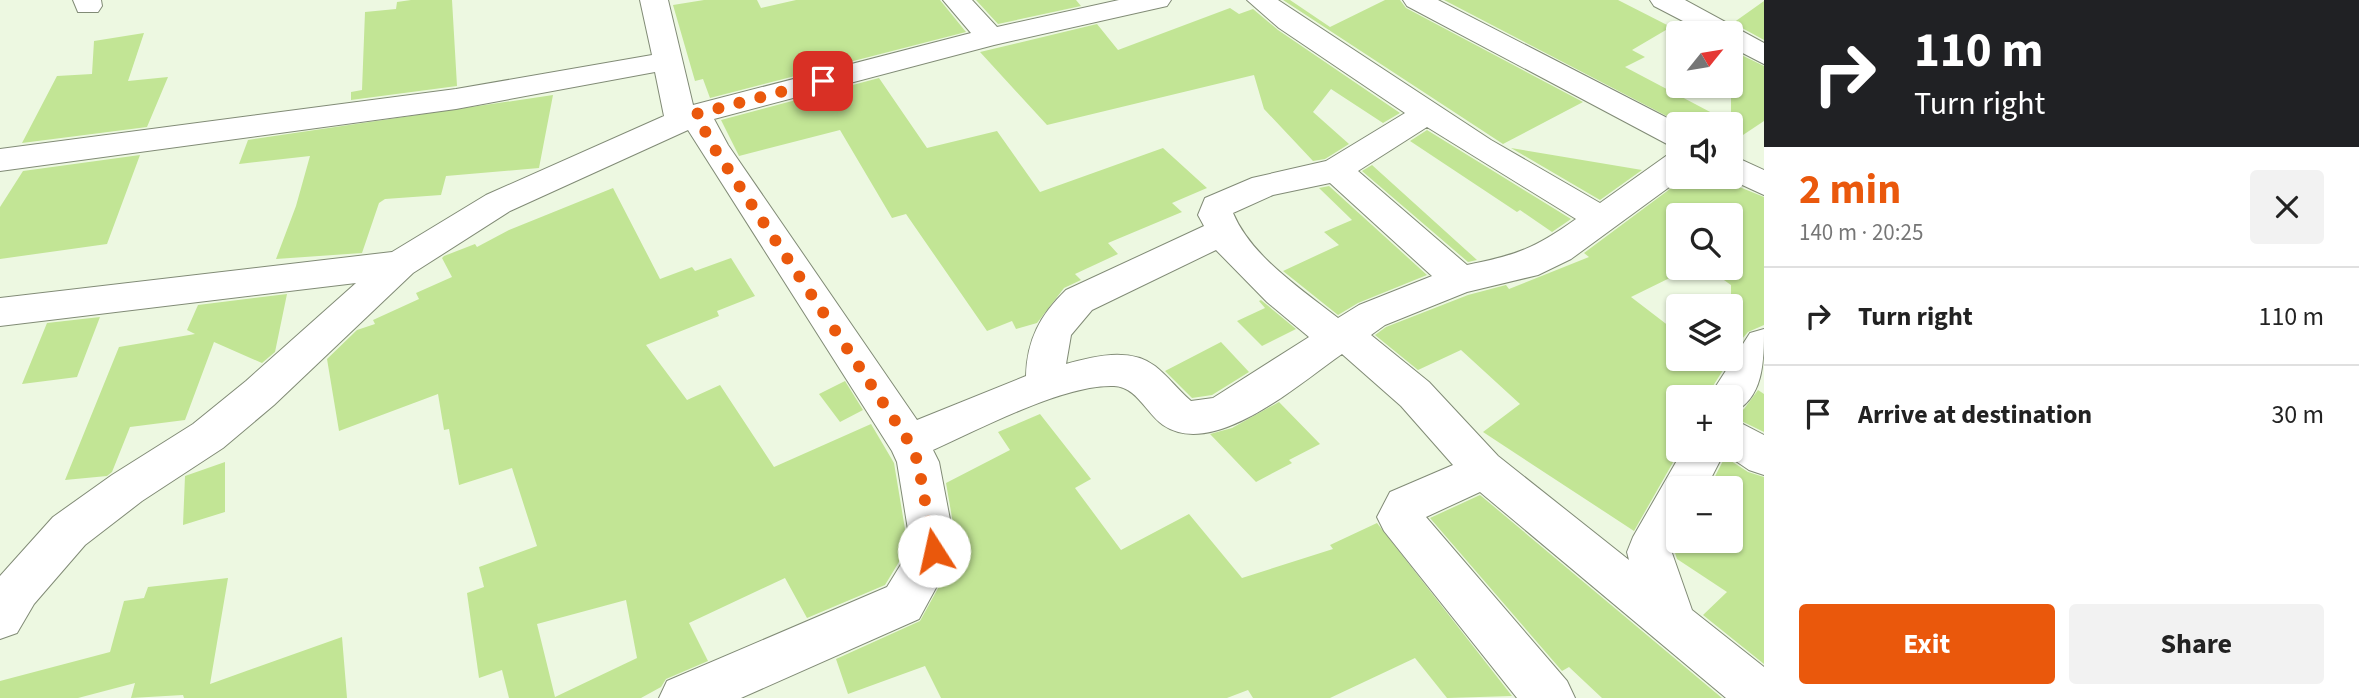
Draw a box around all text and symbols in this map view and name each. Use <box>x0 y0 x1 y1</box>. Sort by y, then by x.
text: 110 m <box>1914 16 2043 86</box>
north arrow <box>1666 21 1743 98</box>
map controls <box>1666 21 1743 553</box>
icon: right <box>1799 28 1890 119</box>
pin <box>793 51 853 111</box>
icon: arrive <box>804 62 842 100</box>
text: Turn right <box>1914 81 2045 127</box>
button: sound <box>1666 112 1743 189</box>
text: 2 min <box>1799 160 1901 220</box>
button: close <box>2250 170 2324 244</box>
button: search <box>1666 203 1743 280</box>
text: 140 m · 20:25 <box>1799 216 1923 249</box>
button: layers <box>1666 294 1743 371</box>
icon: right <box>1799 297 1837 335</box>
text: Turn right <box>1858 298 1973 335</box>
text: 110 m <box>2258 298 2324 335</box>
button: + <box>1666 385 1743 462</box>
icon: arrive <box>1799 395 1837 433</box>
text: Arrive at destination <box>1858 396 2092 433</box>
text: 30 m <box>2271 396 2324 433</box>
button: − <box>1666 476 1743 553</box>
position arrow <box>897 514 971 588</box>
button: Exit <box>1799 604 2055 684</box>
button: Share <box>2069 604 2324 684</box>

